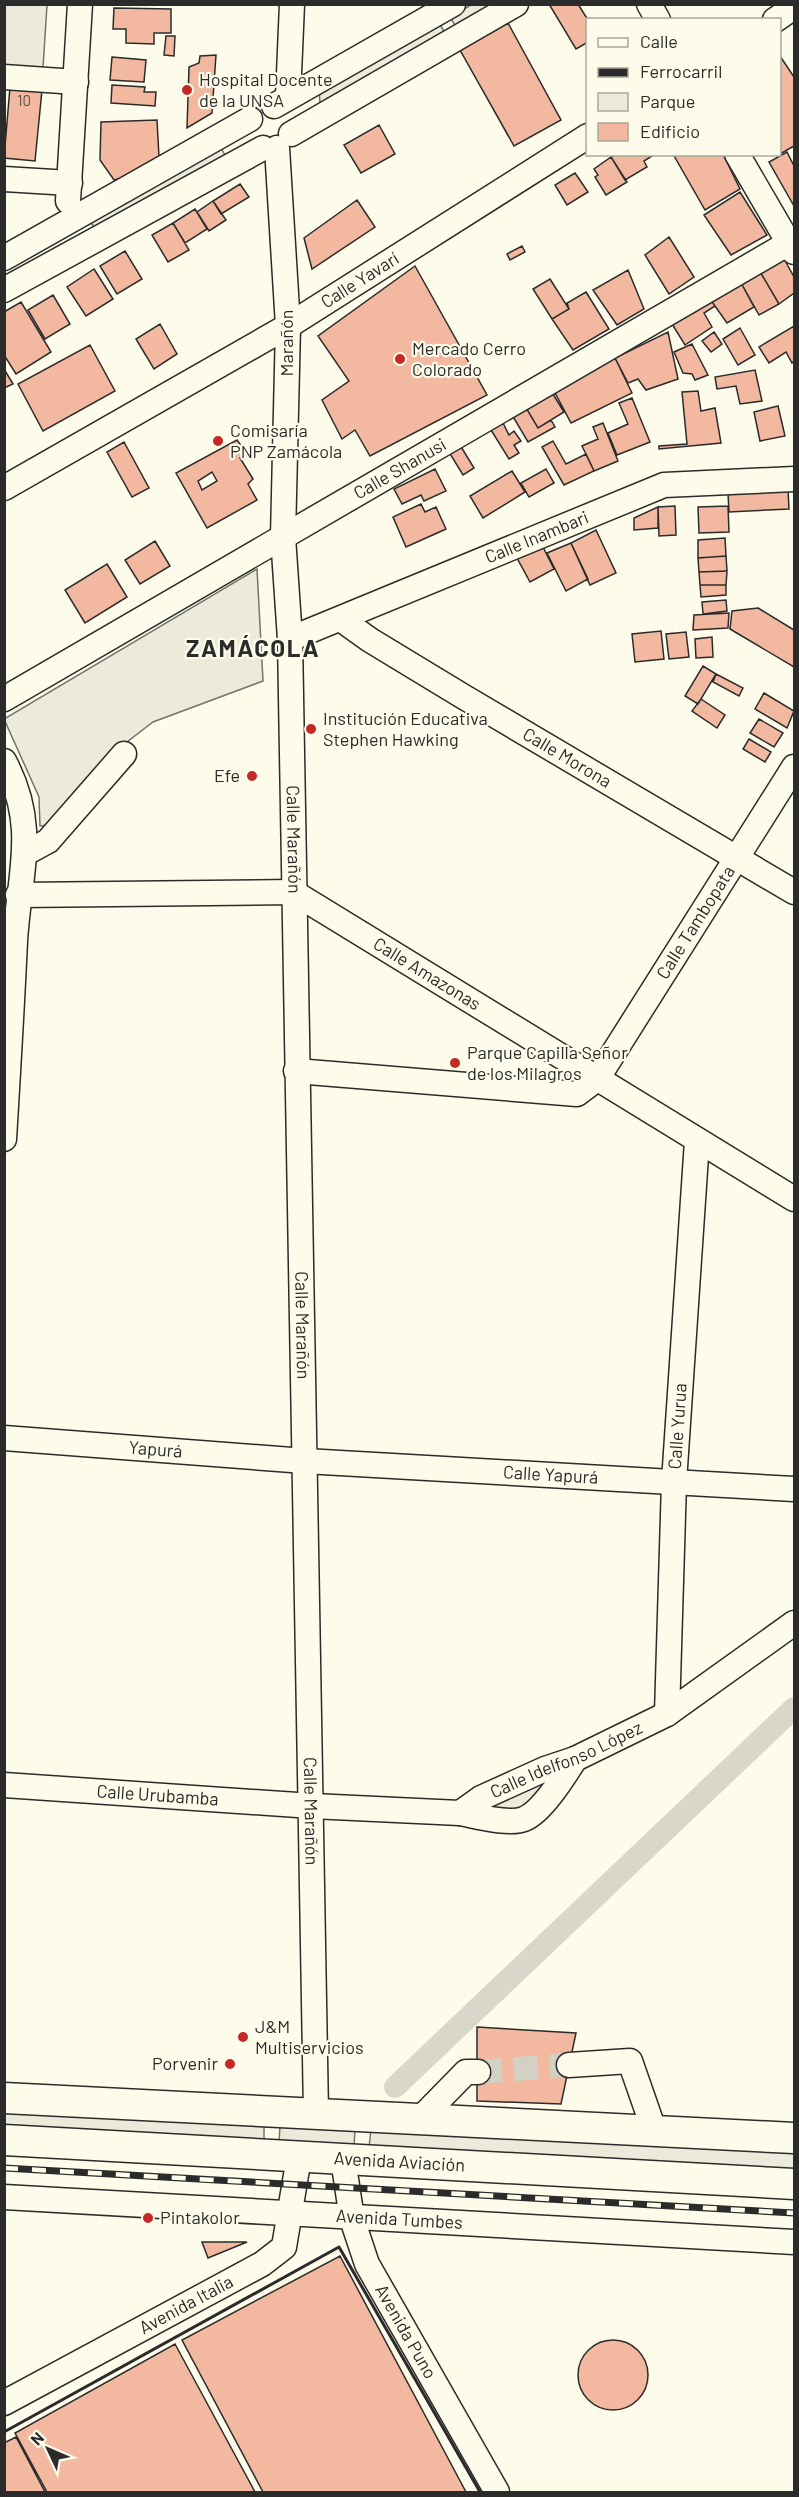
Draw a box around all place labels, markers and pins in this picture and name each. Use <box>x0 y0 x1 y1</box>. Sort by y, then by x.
place label: Hospital Docente de la UNSA <box>199 68 333 111</box>
marker: Hospital Docente de la UNSA <box>180 83 194 97</box>
place label: Mercado Cerro Colorado <box>412 337 526 380</box>
marker: Mercado Cerro Colorado <box>393 352 407 366</box>
place label: Comisaría PNP Zamácola <box>230 419 342 462</box>
marker: Comisaría PNP Zamácola <box>211 434 225 448</box>
place label: Institución Educativa Stephen Hawking <box>323 707 488 750</box>
marker: Institución Educativa Stephen Hawking <box>304 722 318 736</box>
place label: Efe <box>214 764 240 786</box>
marker: Efe <box>245 769 259 783</box>
place label: Parque Capilla Señor de los Milagros <box>467 1041 628 1084</box>
marker: Parque Capilla Señor de los Milagros <box>448 1056 462 1070</box>
place label: J&M Multiservicios <box>255 2015 364 2058</box>
marker: J&M Multiservicios <box>236 2030 250 2044</box>
place label: Porvenir <box>152 2052 218 2074</box>
marker: Porvenir <box>223 2057 237 2071</box>
place label: Pintakolor <box>160 2206 240 2228</box>
marker: Pintakolor <box>141 2211 155 2225</box>

